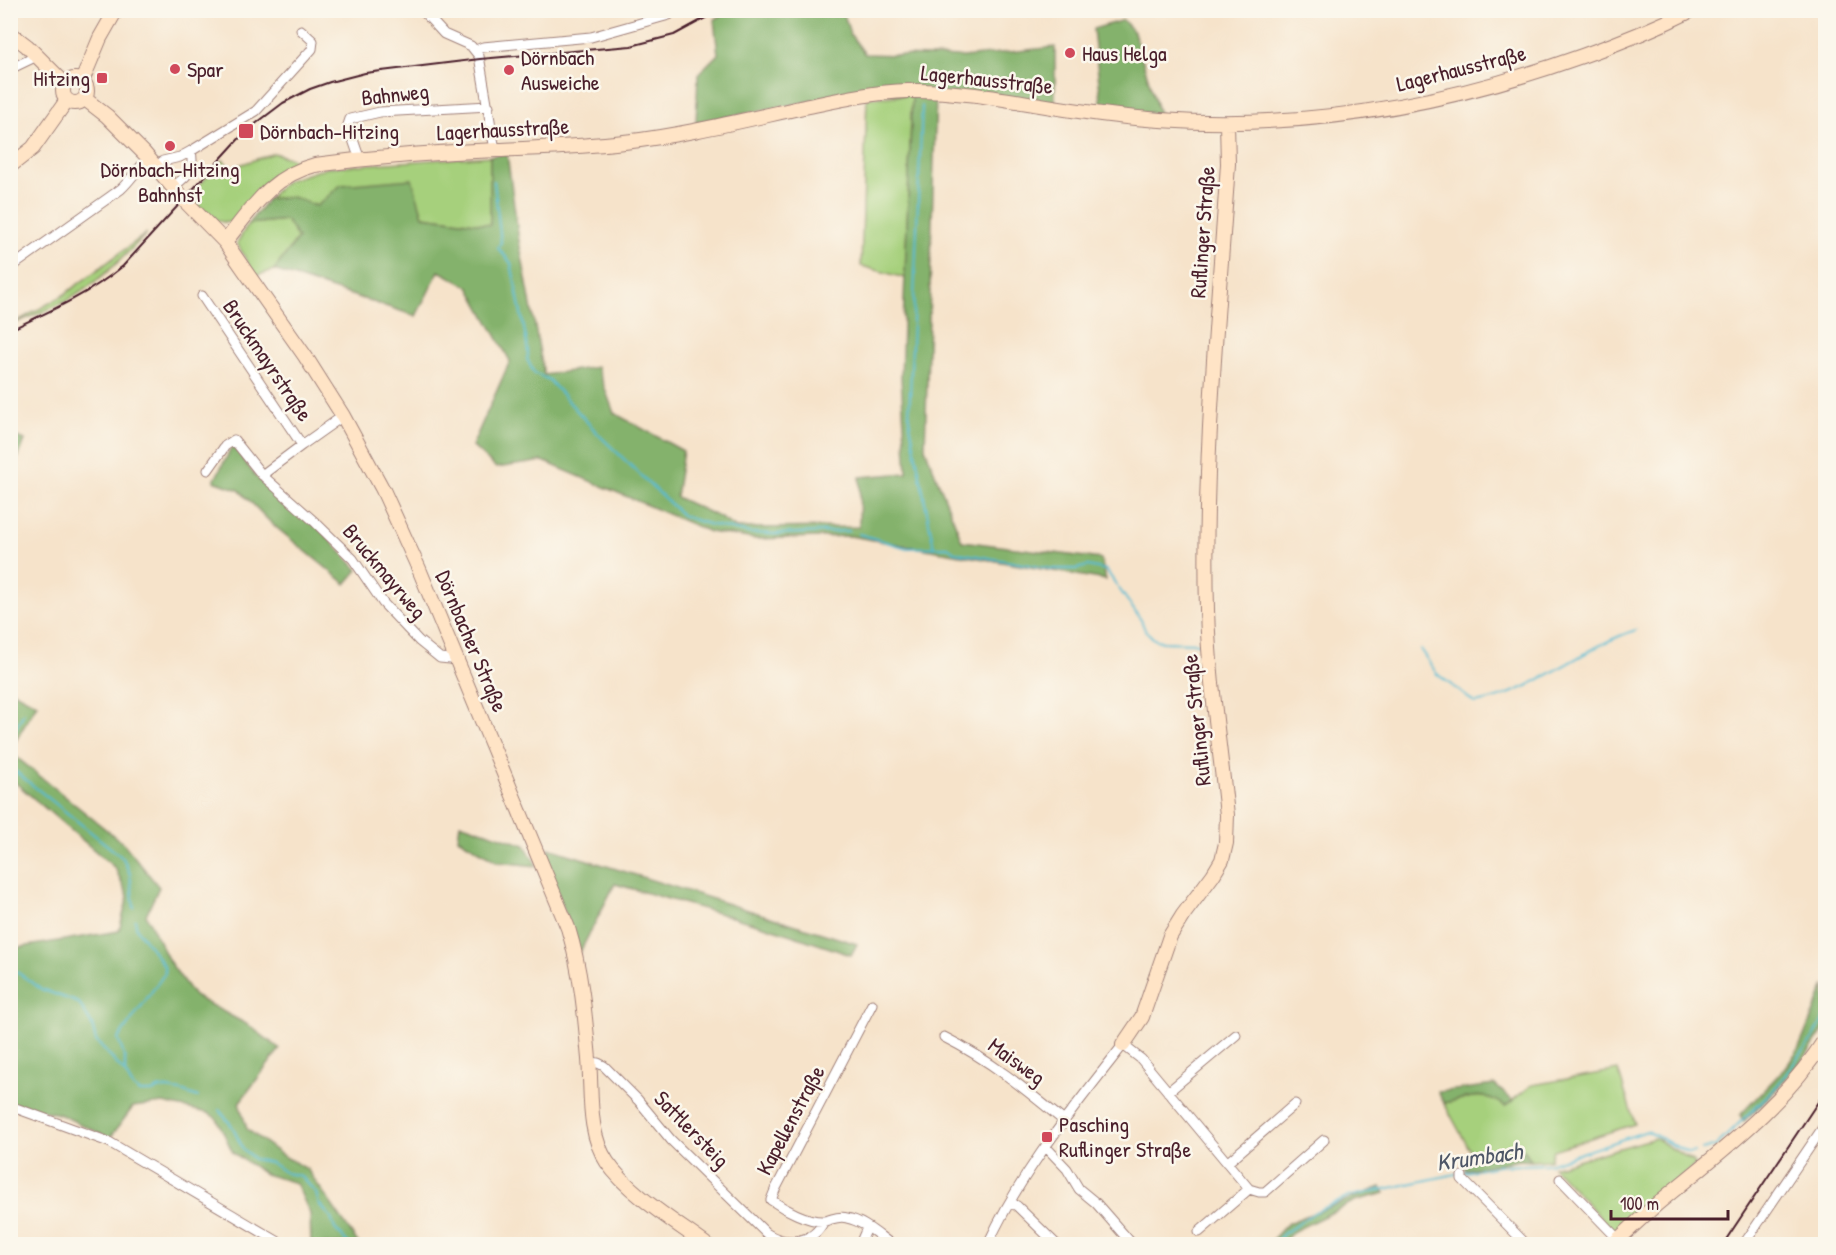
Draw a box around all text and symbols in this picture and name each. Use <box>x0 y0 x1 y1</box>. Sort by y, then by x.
street label: Lagerhausstraße <box>1393 37 1529 99</box>
place label: Haus Helga <box>1082 38 1167 68</box>
place label: Dörnbach Ausweiche <box>521 42 600 97</box>
marker: Haus Helga <box>1063 46 1077 60</box>
place label: Spar <box>187 54 224 84</box>
street label: Lagerhausstraße <box>920 57 1055 101</box>
marker: Spar <box>168 62 182 76</box>
place label: Hitzing <box>33 63 90 93</box>
marker: Dörnbach Ausweiche <box>502 63 516 77</box>
marker: Hitzing <box>95 71 109 85</box>
street label: Bahnweg <box>360 76 430 112</box>
street label: Lagerhausstraße <box>436 111 570 147</box>
place label: Dörnbach-Hitzing <box>260 116 399 146</box>
marker: Dörnbach-Hitzing <box>237 122 255 140</box>
marker: Dörnbach-Hitzing Bahnhst <box>163 139 177 153</box>
place label: Dörnbach-Hitzing Bahnhst <box>101 154 239 209</box>
street label: Ruflinger Straße <box>1182 165 1222 299</box>
street label: Bruckmayrstraße <box>216 293 320 427</box>
street label: Bruckmayrweg <box>336 517 434 625</box>
street label: Dörnbacher Straße <box>429 566 515 716</box>
street label: Ruflinger Straße <box>1174 652 1218 787</box>
street label: Maisweg <box>982 1030 1052 1092</box>
street label: Kapellenstraße <box>749 1060 832 1180</box>
street label: Sattlersteig <box>648 1084 736 1174</box>
place label: Pasching Ruflinger Straße <box>1059 1109 1191 1164</box>
marker: Pasching Ruflinger Straße <box>1040 1130 1054 1144</box>
water label: Krumbach <box>1434 1134 1526 1178</box>
scale bar <box>1611 1183 1728 1221</box>
text: 100 m <box>1620 1191 1659 1216</box>

